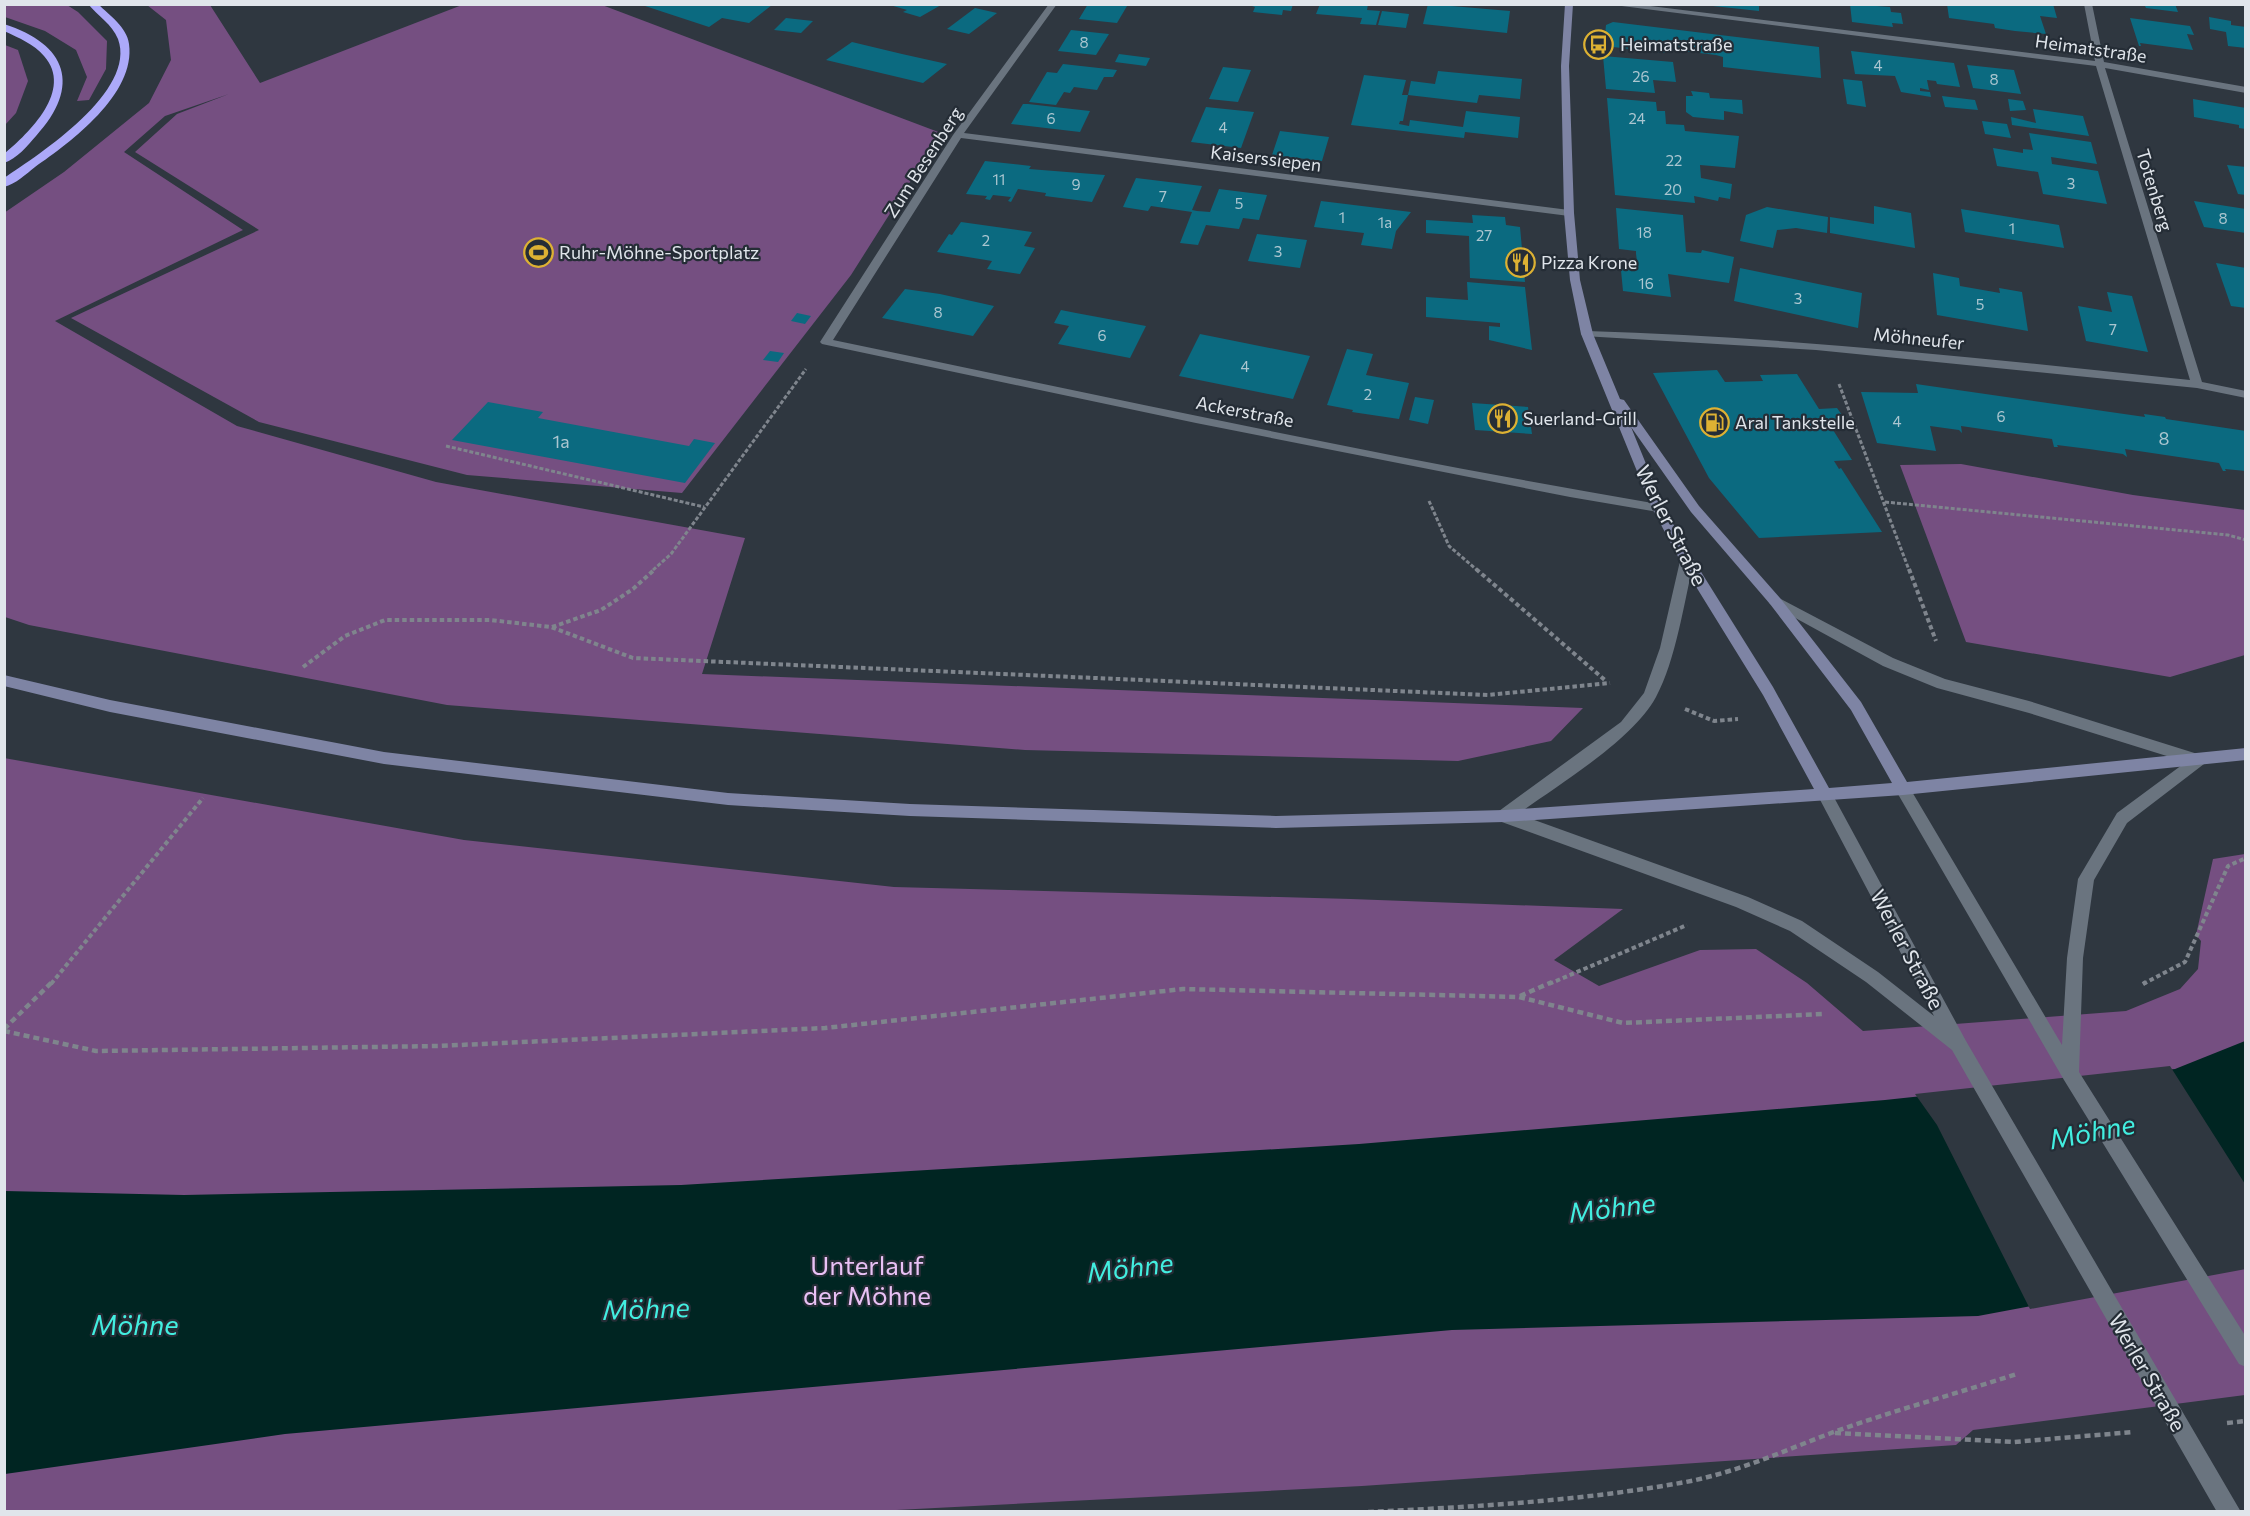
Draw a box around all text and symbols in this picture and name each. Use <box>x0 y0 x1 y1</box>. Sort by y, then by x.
bus stop icon: Heimatstraße <box>1583 28 1615 60</box>
street label: Heimatstraße <box>2034 29 2148 67</box>
house number: 8 <box>1079 33 1089 51</box>
place label: Heimatstraße <box>1620 33 1732 55</box>
house number: 4 <box>1874 56 1883 74</box>
house number: 26 <box>1632 67 1650 85</box>
house number: 8 <box>1989 70 1999 88</box>
street label: Zum Besenberg <box>879 102 967 221</box>
house number: 6 <box>1046 109 1056 127</box>
house number: 24 <box>1628 109 1646 127</box>
house number: 4 <box>1219 118 1228 136</box>
street label: Kaiserssiepen <box>1209 140 1323 176</box>
street label: Totenberg <box>2132 146 2178 234</box>
house number: 22 <box>1666 151 1682 169</box>
house number: 11 <box>993 170 1005 188</box>
house number: 3 <box>2067 174 2075 192</box>
house number: 9 <box>1071 175 1081 193</box>
house number: 20 <box>1664 180 1682 198</box>
house number: 7 <box>1159 187 1167 205</box>
house number: 5 <box>1235 194 1243 212</box>
house number: 1 <box>1339 208 1345 226</box>
house number: 8 <box>2218 209 2228 227</box>
house number: 1a <box>1378 213 1392 231</box>
house number: 1 <box>2009 219 2015 237</box>
house number: 18 <box>1636 223 1652 241</box>
house number: 27 <box>1476 226 1492 244</box>
house number: 2 <box>982 231 990 249</box>
sports icon: Ruhr-Möhne-Sportplatz <box>522 236 554 268</box>
place label: Ruhr-Möhne-Sportplatz <box>559 241 759 263</box>
house number: 3 <box>1274 242 1282 260</box>
restaurant icon: Pizza Krone <box>1504 246 1536 278</box>
place label: Pizza Krone <box>1541 251 1637 273</box>
house number: 16 <box>1638 274 1654 292</box>
house number: 3 <box>1794 289 1802 307</box>
house number: 5 <box>1976 295 1984 313</box>
house number: 8 <box>933 303 943 321</box>
house number: 7 <box>2109 320 2117 338</box>
street label: Möhneufer <box>1872 322 1966 354</box>
house number: 6 <box>1097 326 1107 344</box>
house number: 4 <box>1241 357 1250 375</box>
house number: 2 <box>1364 385 1372 403</box>
street label: Ackerstraße <box>1194 391 1296 431</box>
restaurant icon: Suerland-Grill <box>1486 402 1518 434</box>
fuel station icon: Aral Tankstelle <box>1698 406 1730 438</box>
place label: Suerland-Grill <box>1523 407 1637 429</box>
house number: 6 <box>1996 407 2006 425</box>
place label: Aral Tankstelle <box>1735 411 1855 433</box>
house number: 4 <box>1893 412 1902 430</box>
house number: 8 <box>2159 427 2170 449</box>
house number: 1a <box>552 430 570 452</box>
street label: Werler Straße <box>1631 461 1713 589</box>
street label: Werler Straße <box>1866 885 1950 1013</box>
water label: Möhne <box>2046 1106 2138 1156</box>
water label: Möhne <box>1567 1185 1657 1229</box>
water label: Möhne <box>1085 1245 1175 1289</box>
park label: Unterlauf der Möhne <box>803 1249 931 1310</box>
water label: Möhne <box>602 1290 690 1326</box>
water label: Möhne <box>91 1308 179 1341</box>
street label: Werler Straße <box>2104 1309 2192 1435</box>

